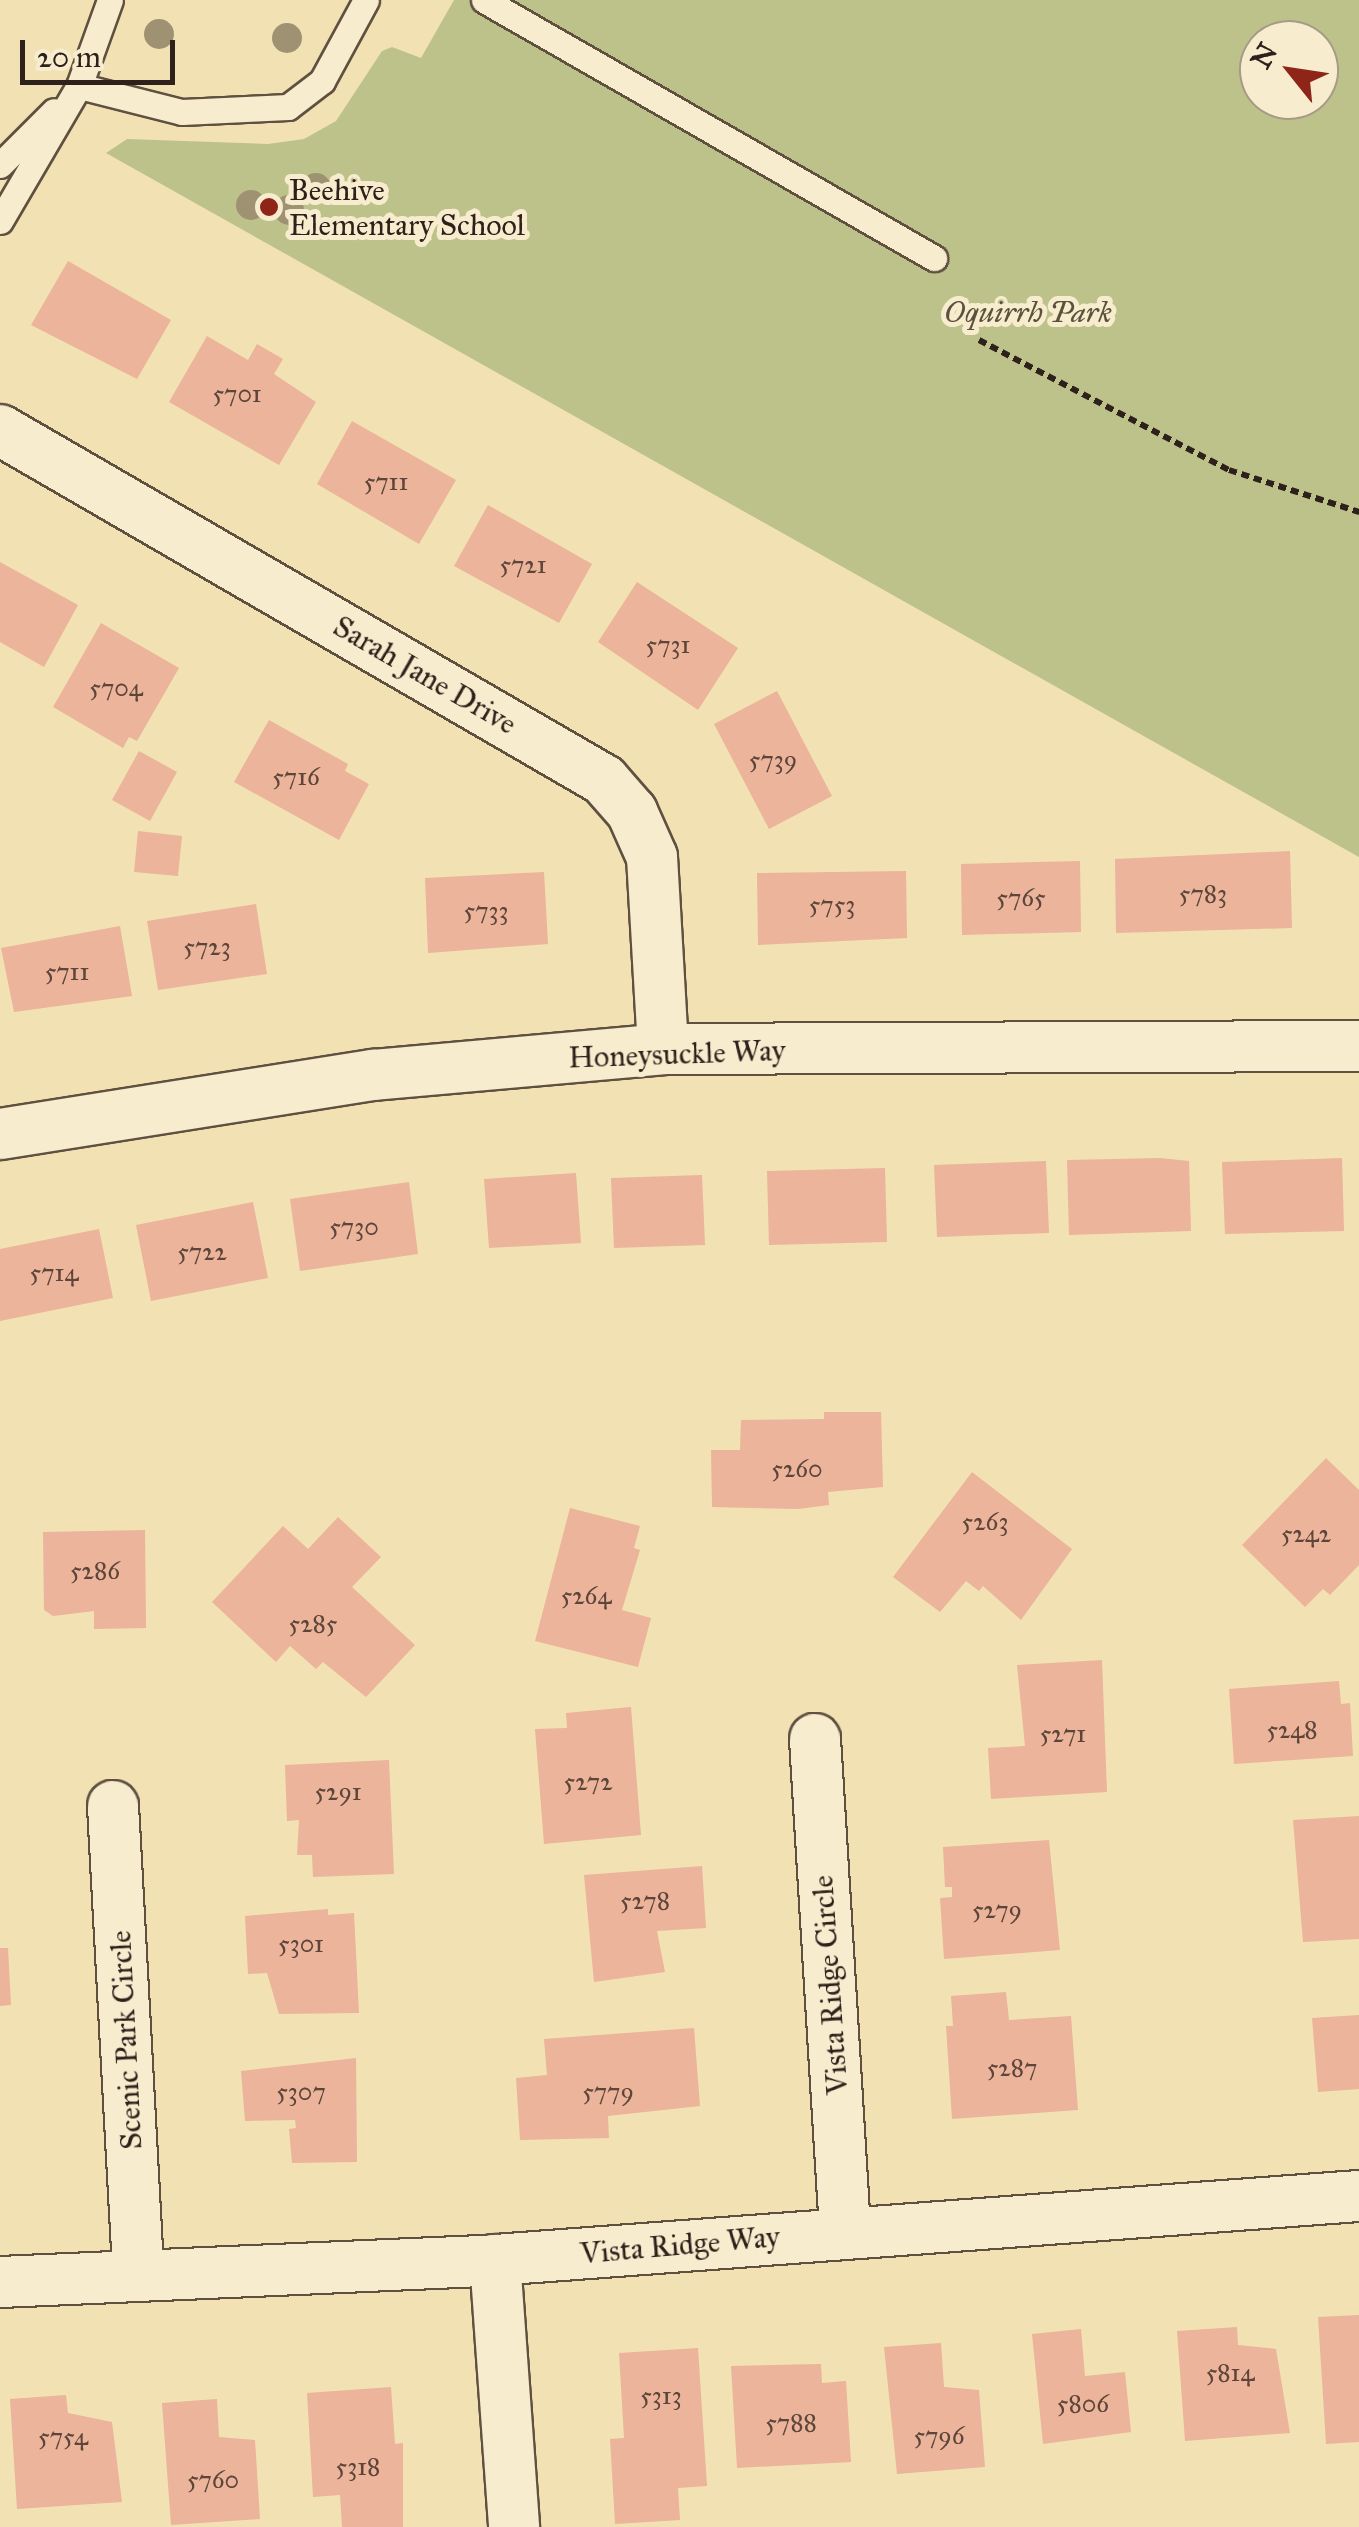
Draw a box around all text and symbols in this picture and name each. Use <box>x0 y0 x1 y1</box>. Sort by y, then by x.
scale bar <box>25 20 180 82</box>
north arrow <box>1239 20 1339 120</box>
text: N <box>1243 37 1285 75</box>
text: 20 m <box>37 39 101 75</box>
place label: Beehive Elementary School <box>289 172 525 242</box>
marker: Beehive Elementary School <box>258 196 280 218</box>
park label: Oquirrh Park <box>944 294 1112 330</box>
house number: 5701 <box>212 379 262 409</box>
house number: 5711 <box>364 467 408 497</box>
house number: 5721 <box>499 550 547 580</box>
street label: Sarah Jane Drive <box>327 608 523 742</box>
house number: 5731 <box>646 630 690 660</box>
house number: 5704 <box>89 673 143 703</box>
house number: 5739 <box>749 745 797 775</box>
house number: 5716 <box>272 762 320 792</box>
house number: 5783 <box>1179 879 1227 909</box>
house number: 5765 <box>996 883 1046 913</box>
house number: 5753 <box>809 890 855 920</box>
house number: 5733 <box>464 896 508 926</box>
house number: 5723 <box>183 932 231 962</box>
house number: 5711 <box>45 957 89 987</box>
street label: Honeysuckle Way <box>568 1032 786 1076</box>
house number: 5730 <box>329 1212 379 1242</box>
house number: 5722 <box>177 1237 227 1267</box>
house number: 5714 <box>30 1258 78 1288</box>
house number: 5260 <box>771 1454 823 1484</box>
house number: 5263 <box>962 1507 1008 1537</box>
house number: 5242 <box>1281 1519 1331 1549</box>
house number: 5286 <box>70 1556 120 1586</box>
house number: 5264 <box>561 1581 611 1611</box>
house number: 5285 <box>289 1609 337 1639</box>
house number: 5248 <box>1266 1715 1318 1745</box>
house number: 5271 <box>1040 1719 1086 1749</box>
house number: 5272 <box>564 1767 612 1797</box>
house number: 5291 <box>314 1777 362 1807</box>
street label: Vista Ridge Circle <box>804 1874 856 2096</box>
house number: 5278 <box>620 1886 670 1916</box>
house number: 5279 <box>972 1895 1022 1925</box>
street label: Scenic Park Circle <box>102 1929 150 2151</box>
house number: 5301 <box>278 1929 324 1959</box>
house number: 5287 <box>987 2053 1037 2083</box>
house number: 5307 <box>276 2077 326 2107</box>
house number: 5779 <box>582 2077 634 2107</box>
street label: Vista Ridge Way <box>579 2218 781 2272</box>
house number: 5814 <box>1206 2358 1254 2388</box>
house number: 5313 <box>640 2381 682 2411</box>
house number: 5806 <box>1057 2389 1109 2419</box>
house number: 5788 <box>765 2408 817 2438</box>
house number: 5796 <box>913 2421 965 2451</box>
house number: 5754 <box>38 2422 88 2452</box>
house number: 5318 <box>336 2452 380 2482</box>
house number: 5760 <box>187 2465 239 2495</box>

